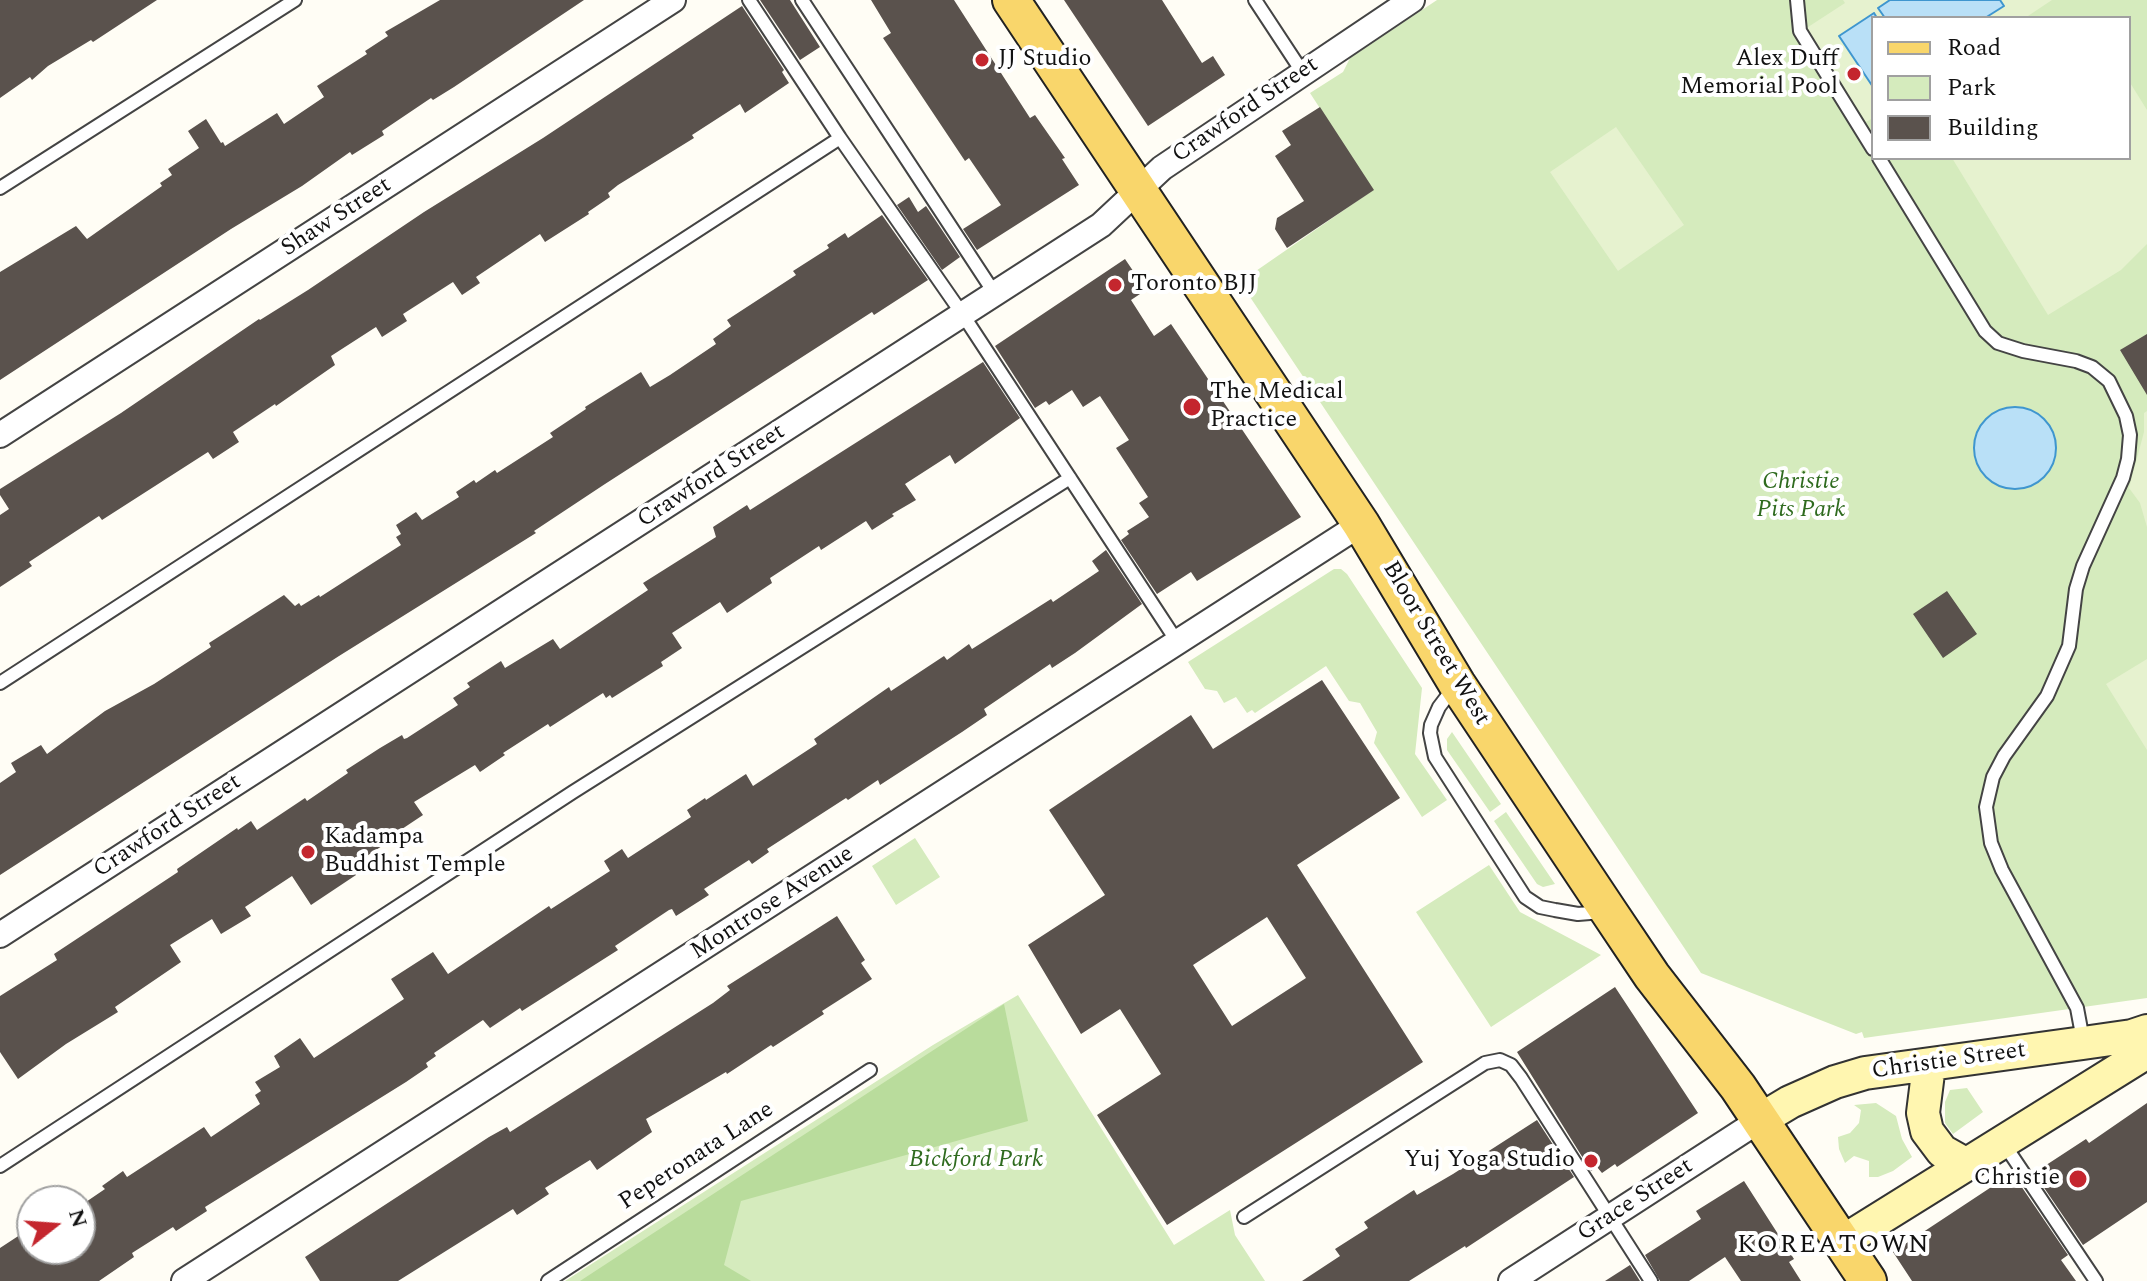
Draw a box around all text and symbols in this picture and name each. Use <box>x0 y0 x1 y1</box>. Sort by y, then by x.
legend <box>1871 16 2131 160</box>
text: Road <box>1947 30 2001 66</box>
place label: JJ Studio <box>998 46 1092 74</box>
place label: Alex Duff Memorial Pool <box>1680 46 1838 102</box>
marker: JJ Studio <box>973 51 991 69</box>
street label: Crawford Street <box>1167 52 1325 170</box>
marker: Alex Duff Memorial Pool <box>1845 65 1863 83</box>
text: Park <box>1947 70 1997 106</box>
text: Building <box>1947 110 2039 146</box>
street label: Shaw Street <box>277 172 397 264</box>
place label: Toronto BJJ <box>1131 271 1257 299</box>
marker: Toronto BJJ <box>1106 276 1124 294</box>
place label: The Medical Practice <box>1210 379 1343 435</box>
marker: The Medical Practice <box>1181 396 1203 418</box>
street label: Crawford Street <box>633 419 791 535</box>
park label: Christie Pits Park <box>1756 469 1846 525</box>
street label: Bloor Street West <box>1375 557 1495 731</box>
street label: Crawford Street <box>89 769 247 885</box>
place label: Kadampa Buddhist Temple <box>324 824 506 880</box>
street label: Montrose Avenue <box>686 841 860 967</box>
marker: Kadampa Buddhist Temple <box>299 843 317 861</box>
street label: Christie Street <box>1870 1037 2028 1087</box>
street label: Peperonata Lane <box>614 1096 780 1218</box>
park label: Bickford Park <box>909 1147 1043 1175</box>
place label: Yuj Yoga Studio <box>1404 1147 1575 1175</box>
marker: Yuj Yoga Studio <box>1582 1152 1600 1170</box>
street label: Grace Street <box>1573 1153 1699 1249</box>
place label: Christie <box>1974 1165 2060 1193</box>
marker: Christie <box>2067 1168 2089 1190</box>
north arrow <box>16 1185 96 1265</box>
text: N <box>59 1205 96 1232</box>
district label: KOREATOWN <box>1737 1231 1931 1263</box>

